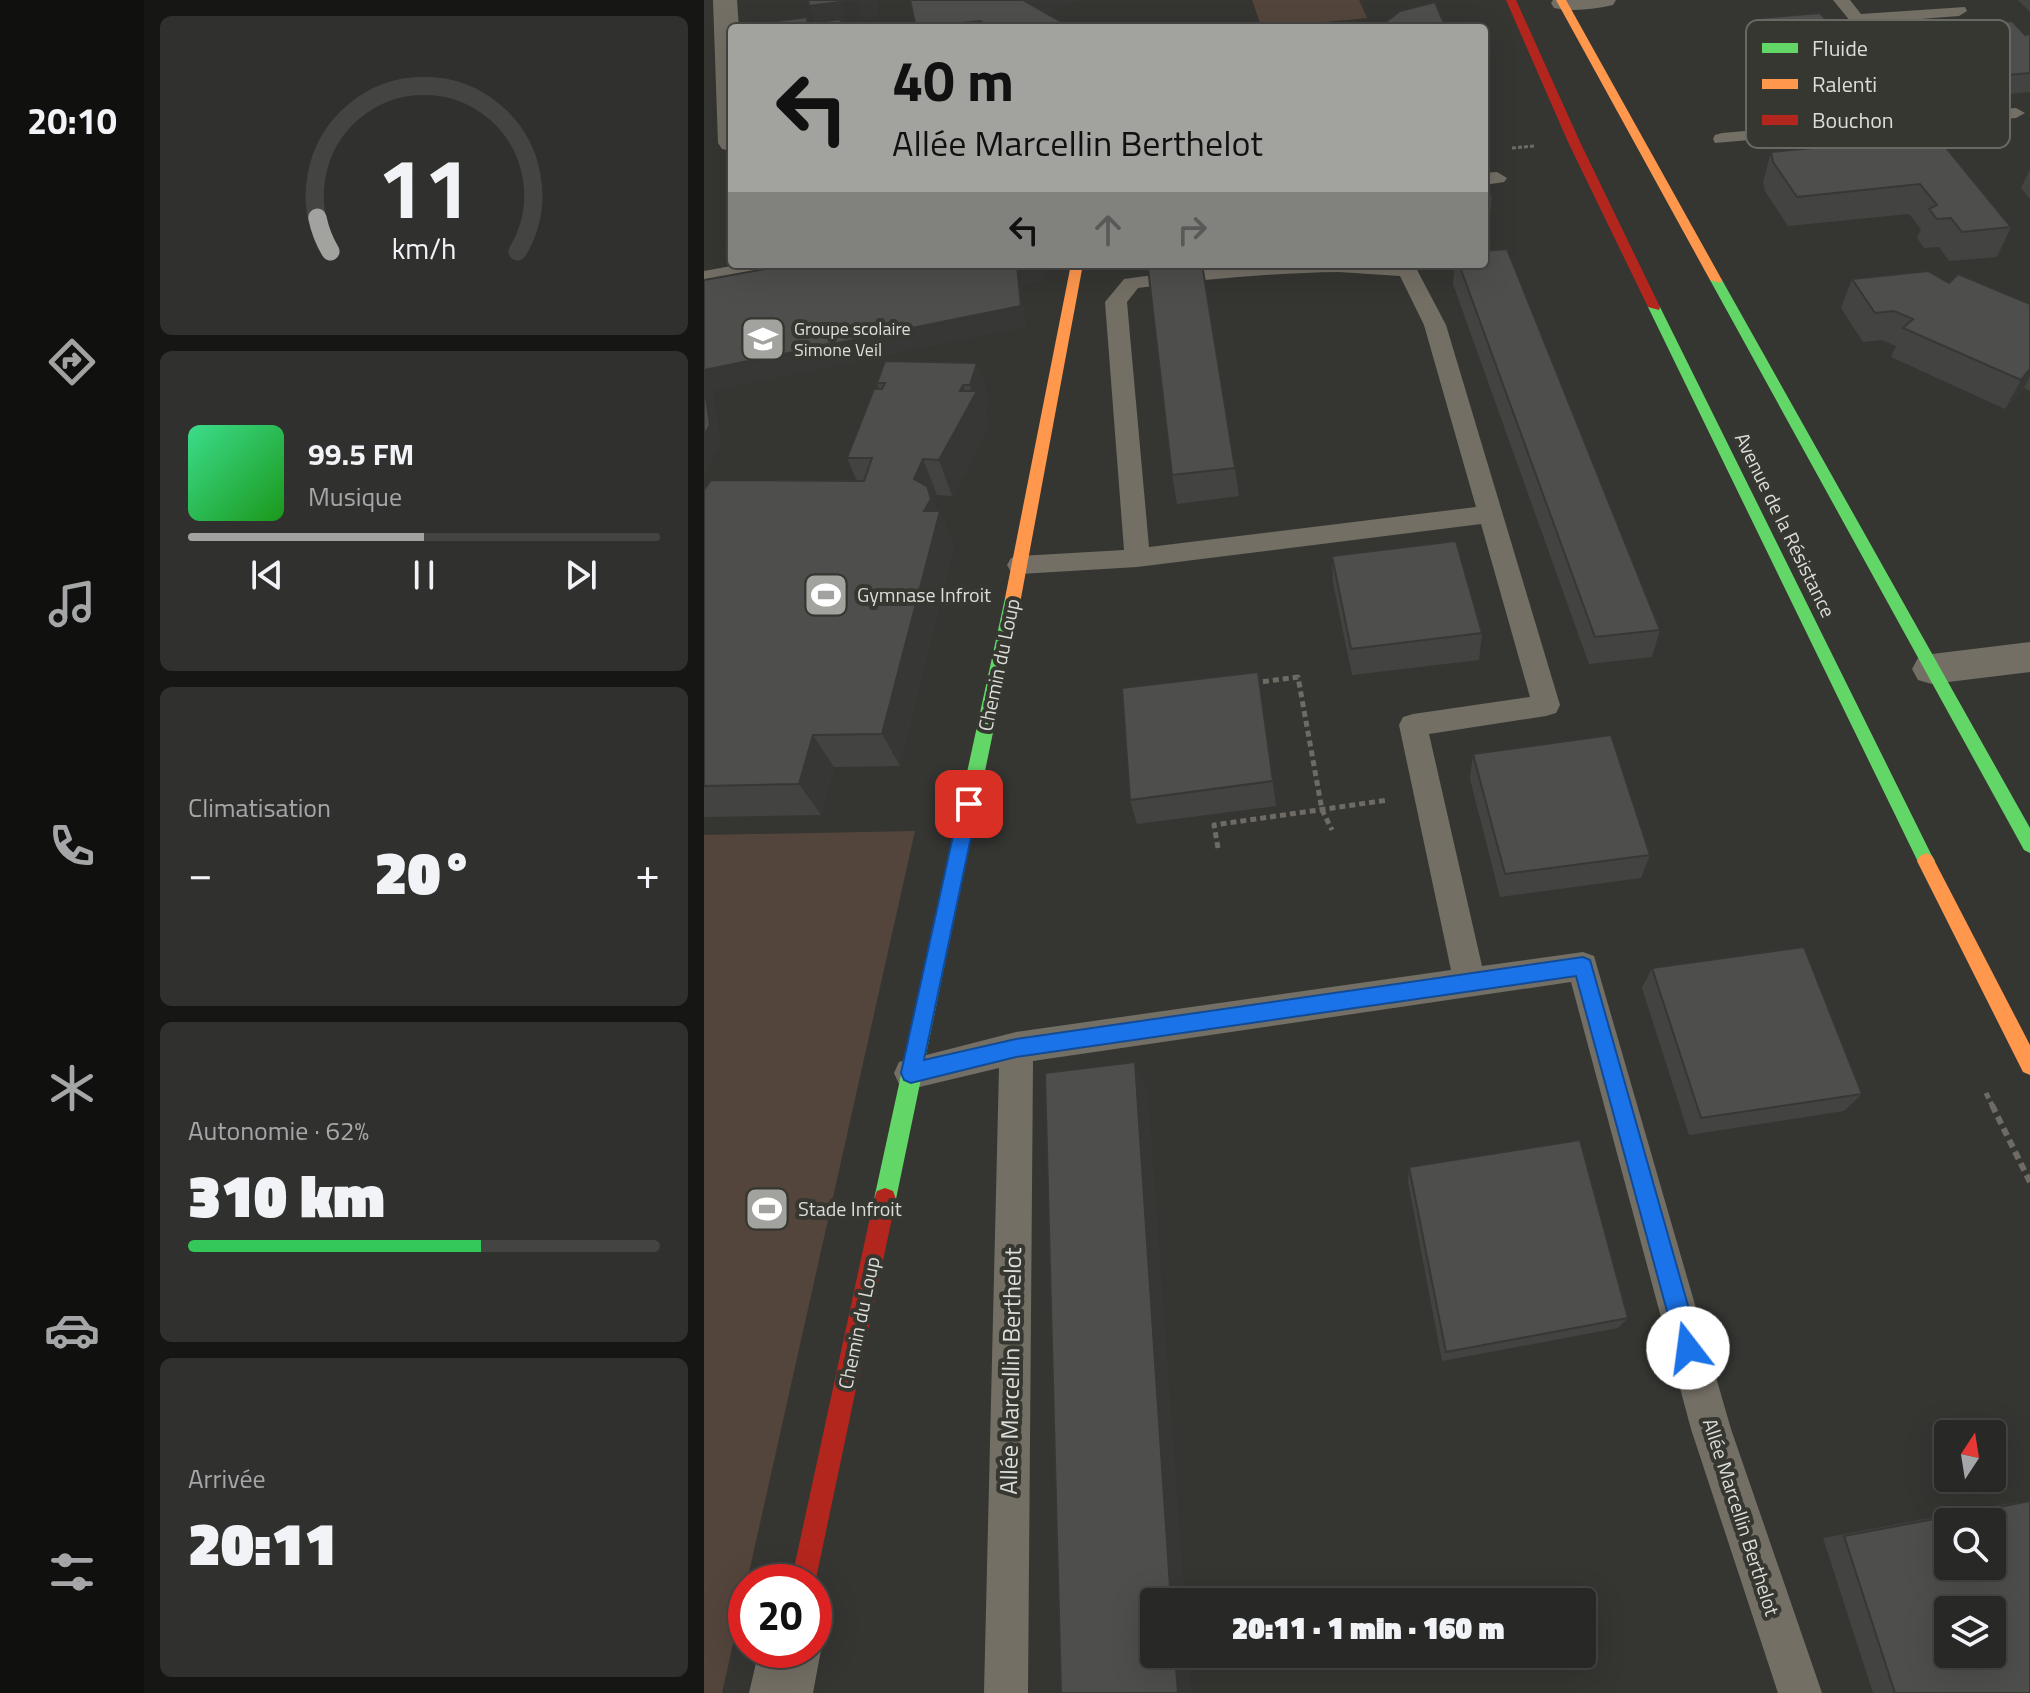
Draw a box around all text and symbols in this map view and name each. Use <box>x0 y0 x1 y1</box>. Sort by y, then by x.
legend <box>1746 20 2010 148</box>
text: Fluide <box>1812 31 1868 65</box>
text: 40 m <box>892 38 1014 123</box>
icon: left <box>760 56 864 160</box>
text: Ralenti <box>1812 67 1877 101</box>
text: 20:10 <box>27 93 117 148</box>
text: Bouchon <box>1812 103 1894 137</box>
text: Allée Marcellin Berthelot <box>892 115 1263 170</box>
text: 11 <box>377 123 471 249</box>
icon: left <box>1002 208 1046 252</box>
icon: ahead <box>1086 208 1130 252</box>
icon: right <box>1170 208 1214 252</box>
text: km/h <box>392 227 456 270</box>
school or university icon: Groupe scolaire Simone Veil <box>739 315 787 363</box>
place label: Groupe scolaire Simone Veil <box>794 315 911 363</box>
icon: directions <box>44 334 100 390</box>
street label: Avenue de la Résistance <box>1727 427 1844 623</box>
text: 99.5 FM <box>308 431 414 477</box>
text: Musique <box>308 477 402 516</box>
icon: previous <box>245 553 289 597</box>
icon: pause <box>402 553 446 597</box>
icon: next <box>559 553 603 597</box>
sports icon: Gymnase Infroit <box>802 571 850 619</box>
icon: music <box>44 576 100 632</box>
place label: Gymnase Infroit <box>857 579 991 610</box>
street label: Chemin du Loup <box>969 596 1028 734</box>
pin <box>935 770 1003 838</box>
icon: arrive <box>947 782 991 826</box>
text: Climatisation <box>188 788 331 827</box>
icon: phone <box>44 818 100 874</box>
text: 20° <box>375 826 474 917</box>
text: − <box>188 839 213 906</box>
text: + <box>635 839 660 906</box>
icon: climate <box>44 1060 100 1116</box>
text: Autonomie · 62% <box>188 1111 369 1150</box>
text: 310 km <box>188 1149 385 1240</box>
sports icon: Stade Infroit <box>743 1185 791 1233</box>
place label: Stade Infroit <box>798 1193 902 1224</box>
street label: Allée Marcellin Berthelot <box>990 1246 1030 1495</box>
street label: Chemin du Loup <box>829 1254 888 1392</box>
icon: car <box>44 1302 100 1358</box>
position arrow <box>1646 1306 1730 1390</box>
street label: Allée Marcellin Berthelot <box>1695 1414 1788 1620</box>
north arrow <box>1934 1420 2006 1492</box>
map controls <box>1934 1420 2006 1668</box>
text: Arrivée <box>188 1459 266 1498</box>
text: 20:11 <box>188 1497 337 1588</box>
button: search <box>1934 1508 2006 1580</box>
icon: filters <box>44 1544 100 1600</box>
speed limit sign: 20 <box>728 1564 832 1668</box>
button: layers <box>1934 1596 2006 1668</box>
text: 20:11 · 1 min · 160 m <box>1232 1605 1504 1651</box>

